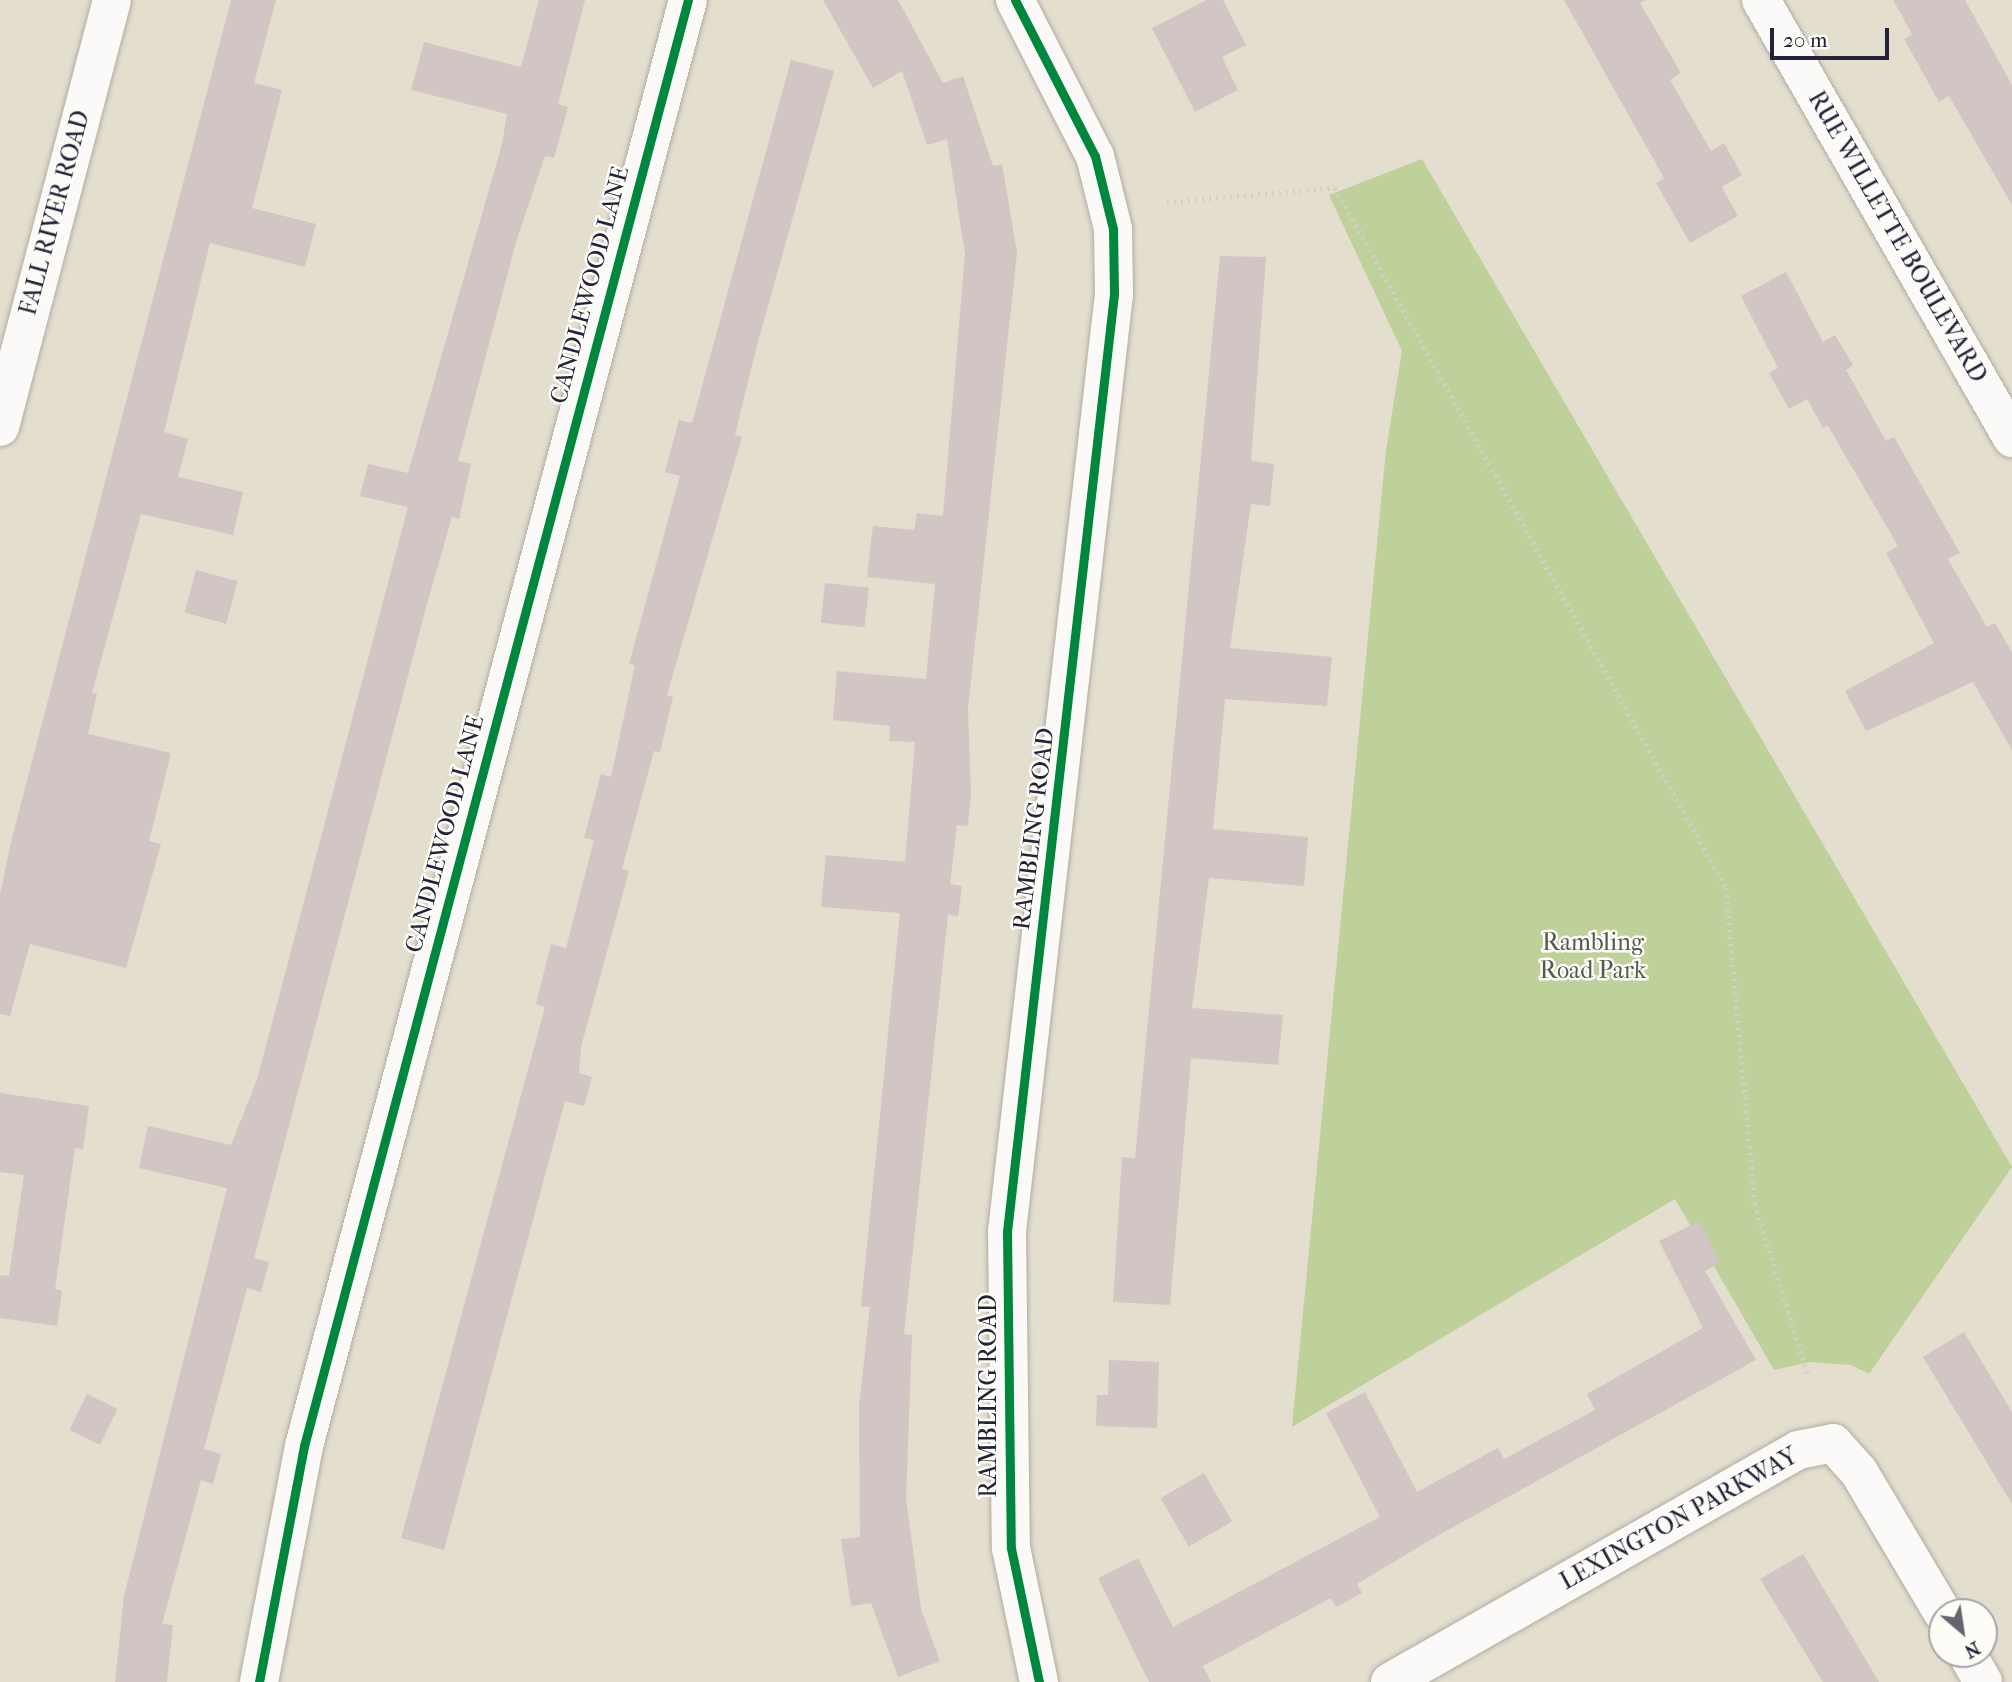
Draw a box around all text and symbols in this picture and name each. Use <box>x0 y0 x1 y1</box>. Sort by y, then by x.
scale bar <box>1774 14 1893 58</box>
text: 20 m <box>1783 28 1827 52</box>
street label: RUE WILLETTE BOULEVARD <box>1802 86 1992 388</box>
street label: FALL RIVER ROAD <box>14 107 96 319</box>
street label: CANDLEWOOD LANE <box>544 163 636 407</box>
street label: CANDLEWOOD LANE <box>399 712 491 956</box>
street label: RAMBLING ROAD <box>1007 726 1061 932</box>
park label: Rambling Road Park <box>1540 929 1646 985</box>
street label: RAMBLING ROAD <box>975 1294 1003 1498</box>
street label: LEXINGTON PARKWAY <box>1555 1442 1803 1596</box>
north arrow <box>1928 1598 1998 1668</box>
text: N <box>1961 1636 1984 1663</box>

